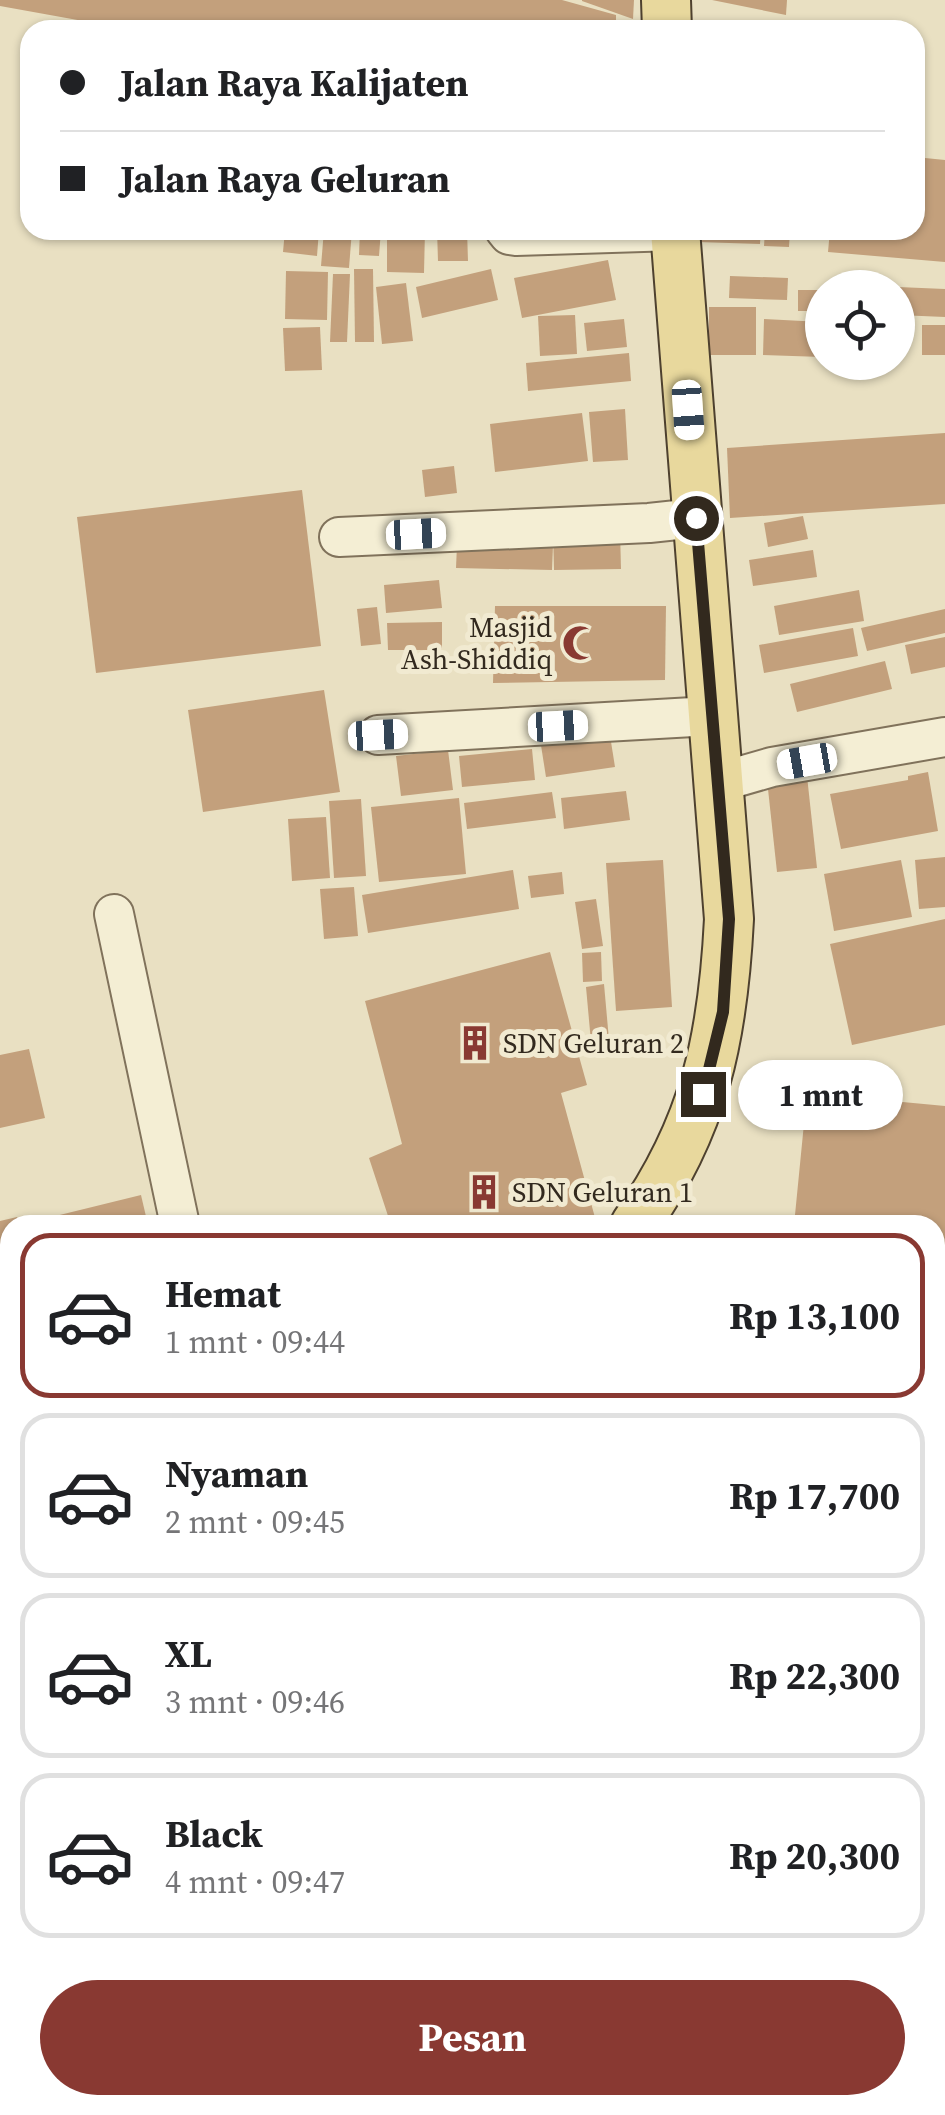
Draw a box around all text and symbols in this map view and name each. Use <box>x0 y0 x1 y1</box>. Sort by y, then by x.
text: Jalan Raya Kalijaten <box>120 57 469 109</box>
text: Jalan Raya Geluran <box>120 153 450 205</box>
map controls <box>805 270 915 380</box>
button: locate <box>805 270 915 380</box>
car <box>671 379 705 441</box>
route start <box>674 496 719 541</box>
car <box>385 517 447 551</box>
place label: Masjid Ash-Shiddiq <box>401 608 552 678</box>
mosque icon: Masjid Ash-Shiddiq <box>561 624 599 662</box>
car <box>527 709 589 743</box>
car <box>347 718 409 752</box>
car <box>775 741 839 781</box>
building icon: SDN Geluran 2 <box>456 1024 494 1062</box>
place label: SDN Geluran 2 <box>503 1024 684 1062</box>
callout: 1 mnt <box>738 1059 903 1129</box>
route end <box>681 1072 726 1117</box>
text: 1 mnt <box>778 1073 863 1117</box>
building icon: SDN Geluran 1 <box>465 1173 503 1211</box>
place label: SDN Geluran 1 <box>512 1173 693 1211</box>
text: Hemat <box>165 1268 281 1320</box>
icon: car <box>45 1271 135 1361</box>
text: Rp 13,100 <box>729 1290 900 1342</box>
text: 1 mnt · 09:44 <box>165 1320 345 1364</box>
text: Nyaman <box>165 1448 309 1500</box>
icon: car <box>45 1451 135 1541</box>
text: Rp 17,700 <box>729 1470 900 1522</box>
text: 2 mnt · 09:45 <box>165 1500 345 1544</box>
text: XL <box>165 1628 212 1680</box>
icon: car <box>45 1631 135 1721</box>
text: Rp 22,300 <box>729 1650 900 1702</box>
text: 3 mnt · 09:46 <box>165 1680 345 1724</box>
text: Black <box>165 1808 263 1860</box>
icon: car <box>45 1811 135 1901</box>
text: Rp 20,300 <box>729 1830 900 1882</box>
text: 4 mnt · 09:47 <box>165 1860 345 1904</box>
button: Pesan <box>40 1980 905 2095</box>

